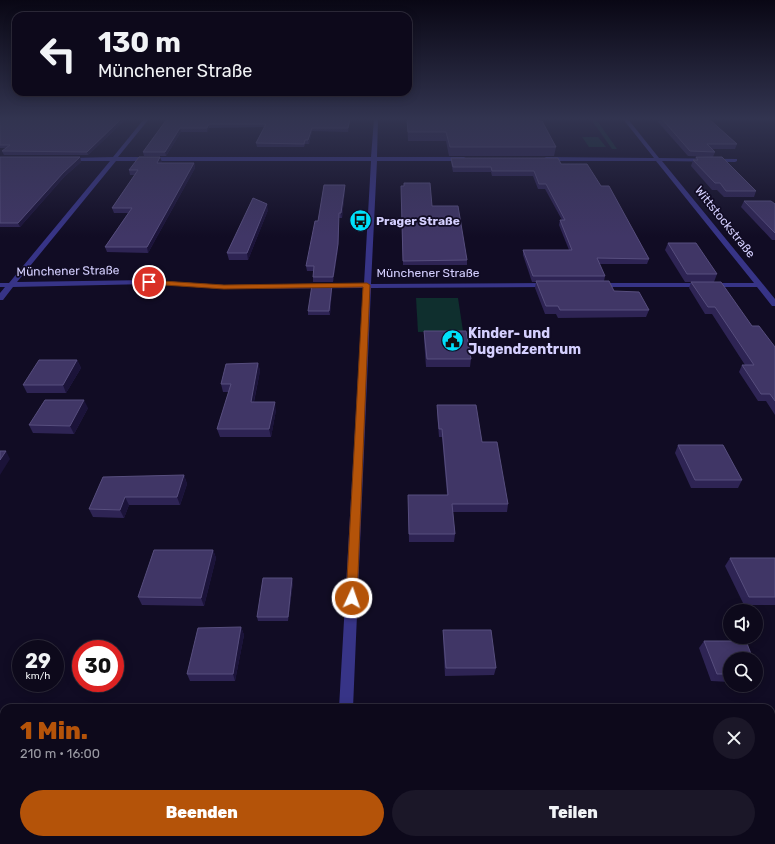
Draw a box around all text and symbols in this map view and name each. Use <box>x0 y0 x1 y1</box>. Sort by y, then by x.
text: 130 m <box>98 26 181 59</box>
icon: left <box>32 28 84 80</box>
text: Münchener Straße <box>98 60 252 82</box>
street label: Wittstockstraße <box>692 183 758 261</box>
bus stop icon: Prager Straße <box>347 208 373 234</box>
place label: Prager Straße <box>376 214 460 228</box>
street label: Münchener Straße <box>16 263 120 279</box>
pin <box>132 265 166 299</box>
street label: Münchener Straße <box>377 266 480 280</box>
icon: arrive <box>138 271 160 293</box>
place label: Kinder- und Jugendzentrum <box>468 325 581 358</box>
public building icon: Kinder- und Jugendzentrum <box>440 328 466 354</box>
position arrow <box>331 577 373 619</box>
map controls <box>723 604 763 692</box>
button: sound <box>723 604 763 644</box>
speed limit sign: 30 <box>72 640 124 692</box>
text: 29 <box>25 649 51 673</box>
button: search <box>723 652 763 692</box>
text: km/h <box>26 670 50 682</box>
text: 1 Min. <box>20 717 88 745</box>
button: close <box>713 717 755 759</box>
text: 210 m · 16:00 <box>20 746 100 761</box>
button: Beenden <box>20 790 384 836</box>
button: Teilen <box>392 790 755 836</box>

